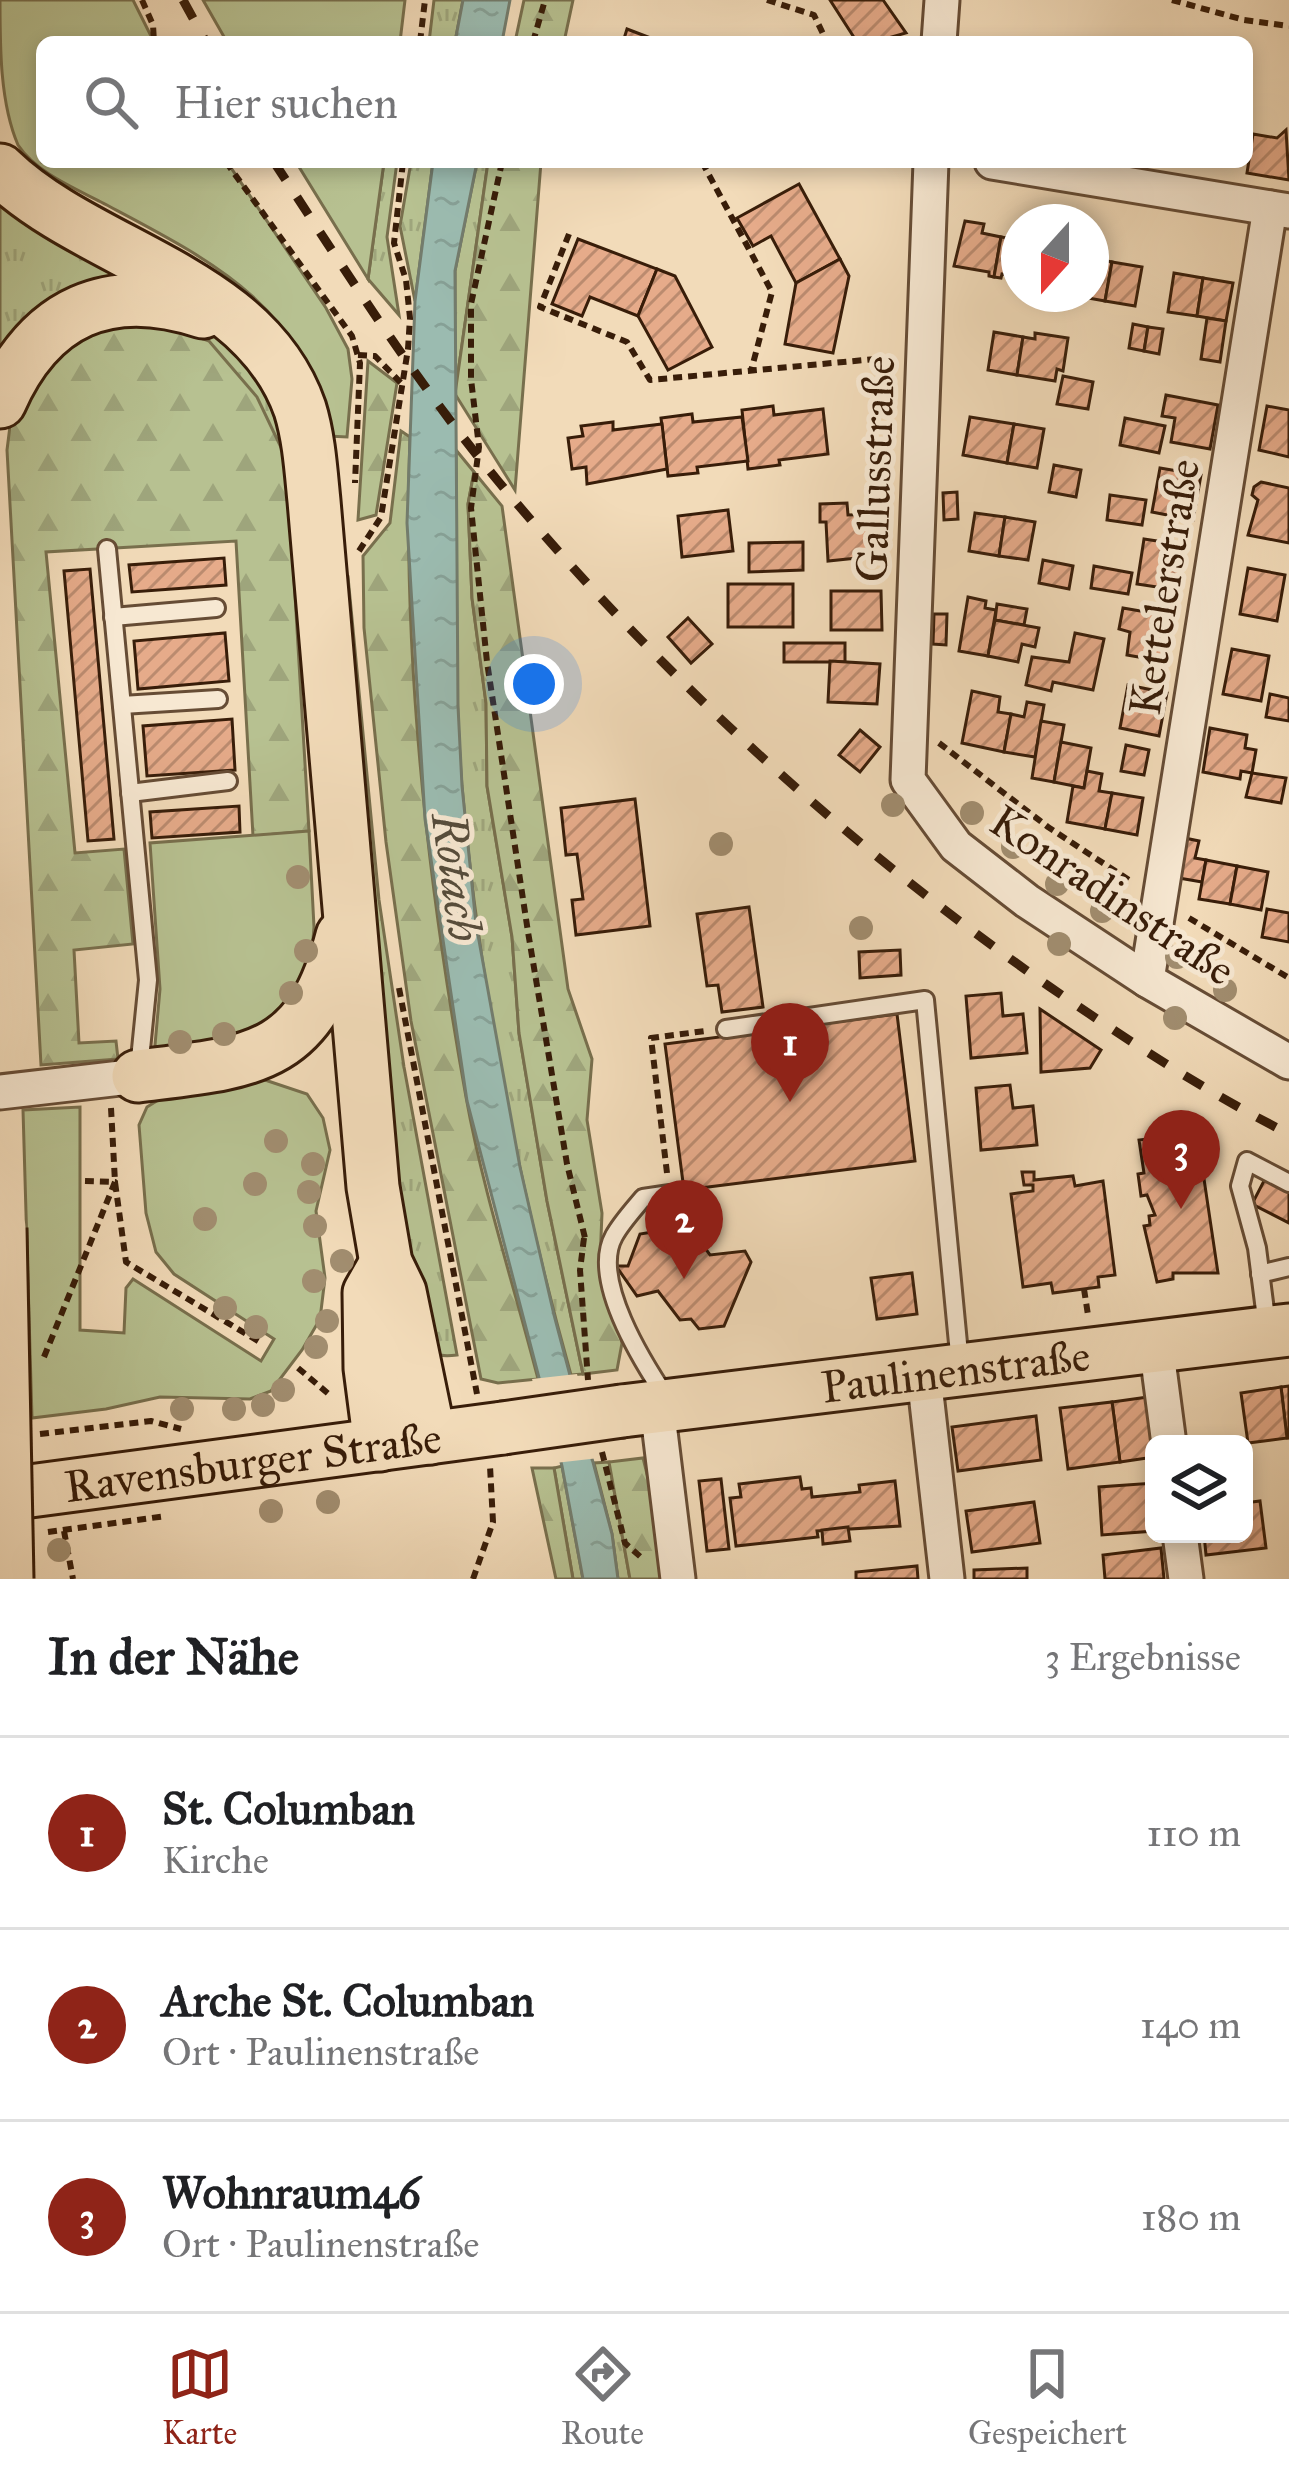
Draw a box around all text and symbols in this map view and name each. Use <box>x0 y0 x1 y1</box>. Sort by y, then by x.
search box <box>36 36 1253 168</box>
icon: search <box>78 69 144 135</box>
text: Hier suchen <box>174 75 398 130</box>
north arrow <box>1001 204 1109 312</box>
street label: Gallusstraße <box>844 355 906 583</box>
street label: Kettelerstraße <box>1117 455 1211 719</box>
your location <box>504 654 564 714</box>
street label: Konradinstraße <box>980 793 1246 997</box>
water label: Rotach <box>419 807 495 945</box>
pin: 1 <box>751 1003 829 1102</box>
pin: 3 <box>1142 1110 1220 1209</box>
pin: 2 <box>645 1180 723 1279</box>
street label: Paulinenstraße <box>818 1327 1093 1414</box>
street label: Ravensburger Straße <box>61 1409 444 1514</box>
map controls <box>1145 1435 1253 1543</box>
button: layers <box>1145 1435 1253 1543</box>
text: In der Nähe <box>48 1626 299 1688</box>
text: 3 Ergebnisse <box>1045 1633 1241 1681</box>
text: St. Columban <box>162 1781 415 1836</box>
text: 1 <box>79 1809 95 1857</box>
text: 110 m <box>1146 1809 1241 1857</box>
text: Kirche <box>162 1836 269 1884</box>
text: Arche St. Columban <box>162 1973 534 2028</box>
text: 2 <box>77 2001 97 2049</box>
text: 140 m <box>1140 2001 1241 2049</box>
text: Ort · Paulinenstraße <box>162 2028 480 2076</box>
text: Wohnraum46 <box>162 2165 421 2220</box>
text: 3 <box>79 2193 95 2241</box>
text: 180 m <box>1141 2193 1241 2241</box>
text: Ort · Paulinenstraße <box>162 2220 480 2268</box>
tab: Karte <box>162 2341 237 2453</box>
tab: Route <box>561 2341 644 2453</box>
tab: Gespeichert <box>968 2341 1127 2453</box>

